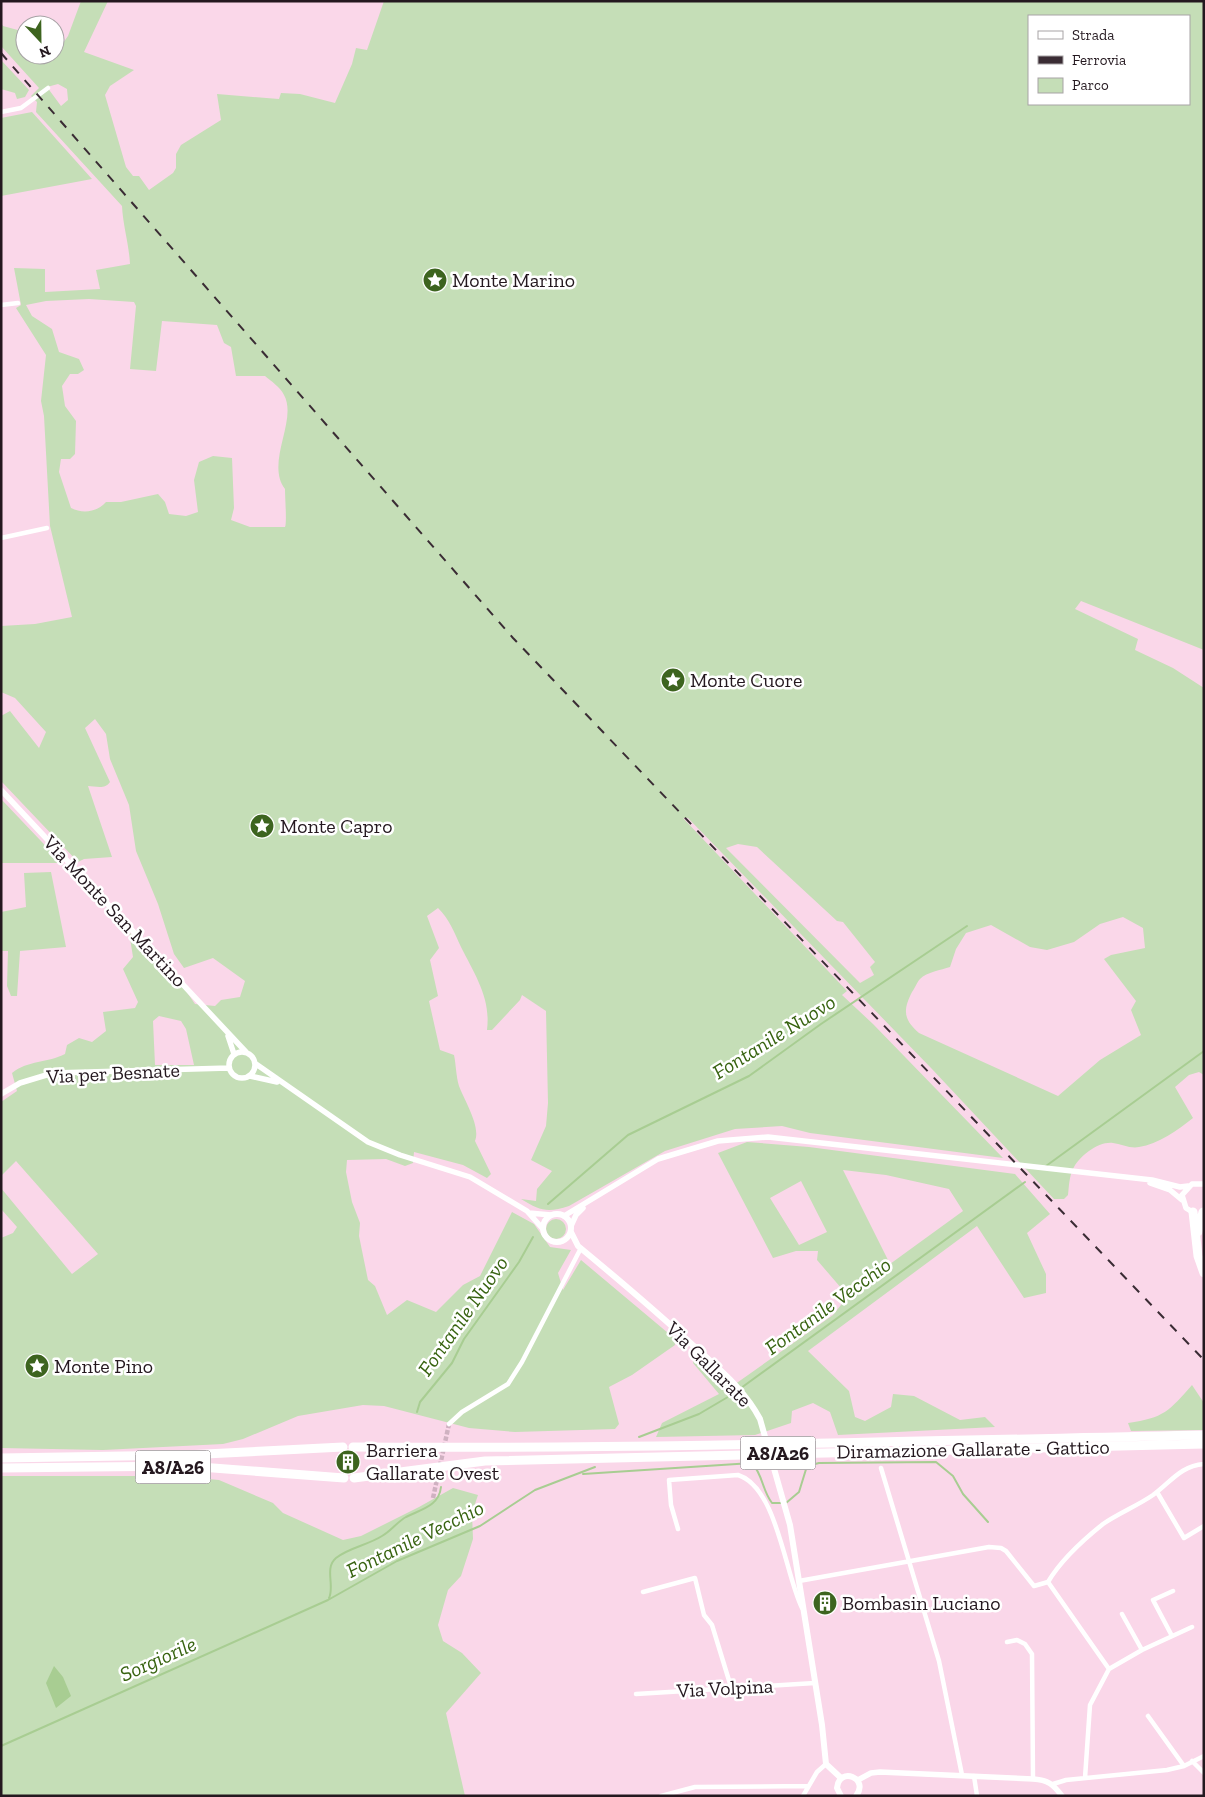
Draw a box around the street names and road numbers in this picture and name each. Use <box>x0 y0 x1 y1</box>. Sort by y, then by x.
street label: Via Monte San Martino <box>38 829 192 992</box>
street label: Via per Besnate <box>45 1058 180 1089</box>
street label: Via Gallarate <box>661 1316 757 1412</box>
street label: Diramazione Gallarate - Gattico <box>836 1435 1110 1463</box>
road number: A8/A26 <box>740 1436 816 1470</box>
road number: A8/A26 <box>136 1450 210 1484</box>
street label: Via Volpina <box>675 1673 774 1703</box>

